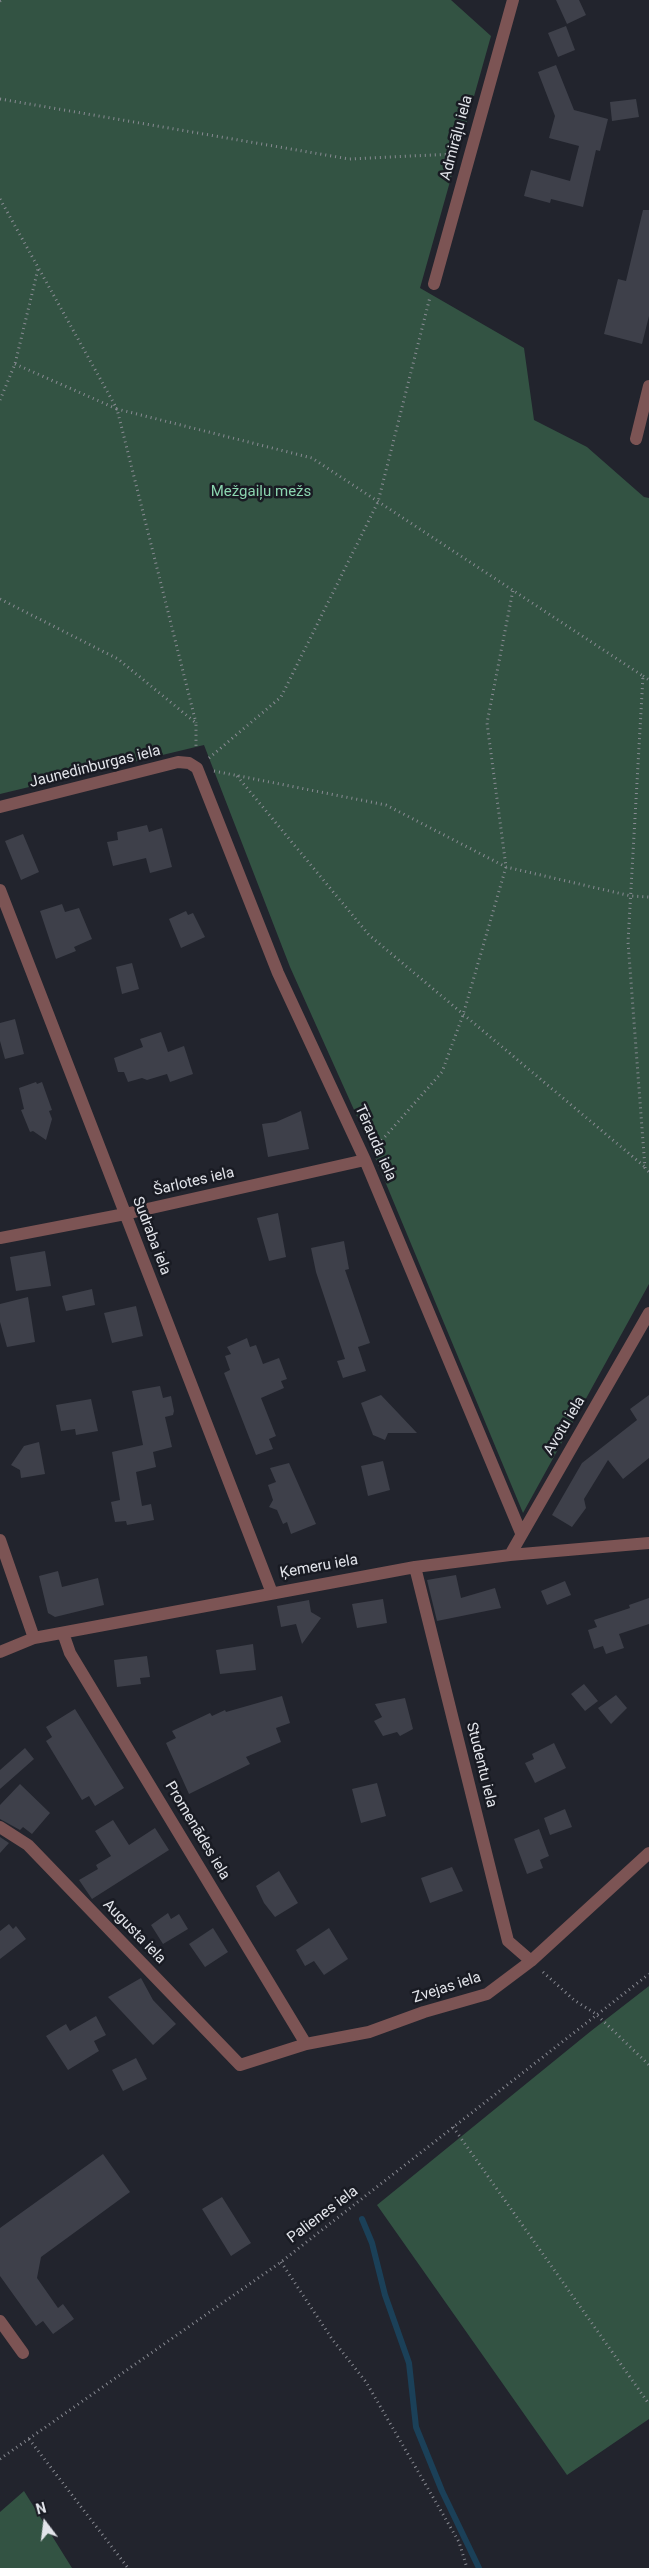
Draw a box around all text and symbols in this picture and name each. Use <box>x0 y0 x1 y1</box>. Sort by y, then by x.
street label: Admirāļu iela <box>437 94 477 182</box>
park label: Mežgaiļu mežs <box>211 483 311 501</box>
street label: Jaunedinburgas iela <box>28 742 162 792</box>
street label: Tērauda iela <box>350 1102 400 1184</box>
street label: Šarlotes iela <box>152 1164 236 1200</box>
street label: Sudraba iela <box>128 1194 174 1278</box>
street label: Avotu iela <box>540 1393 590 1459</box>
street label: Ķemeru iela <box>279 1551 359 1583</box>
street label: Studentu iela <box>462 1721 500 1809</box>
street label: Promenādes iela <box>160 1778 234 1884</box>
street label: Augusta iela <box>99 1896 169 1968</box>
street label: Zvejas iela <box>411 1969 483 2007</box>
street label: Palienes iela <box>284 2183 362 2247</box>
north arrow <box>20 2498 70 2548</box>
text: N <box>34 2500 48 2518</box>

